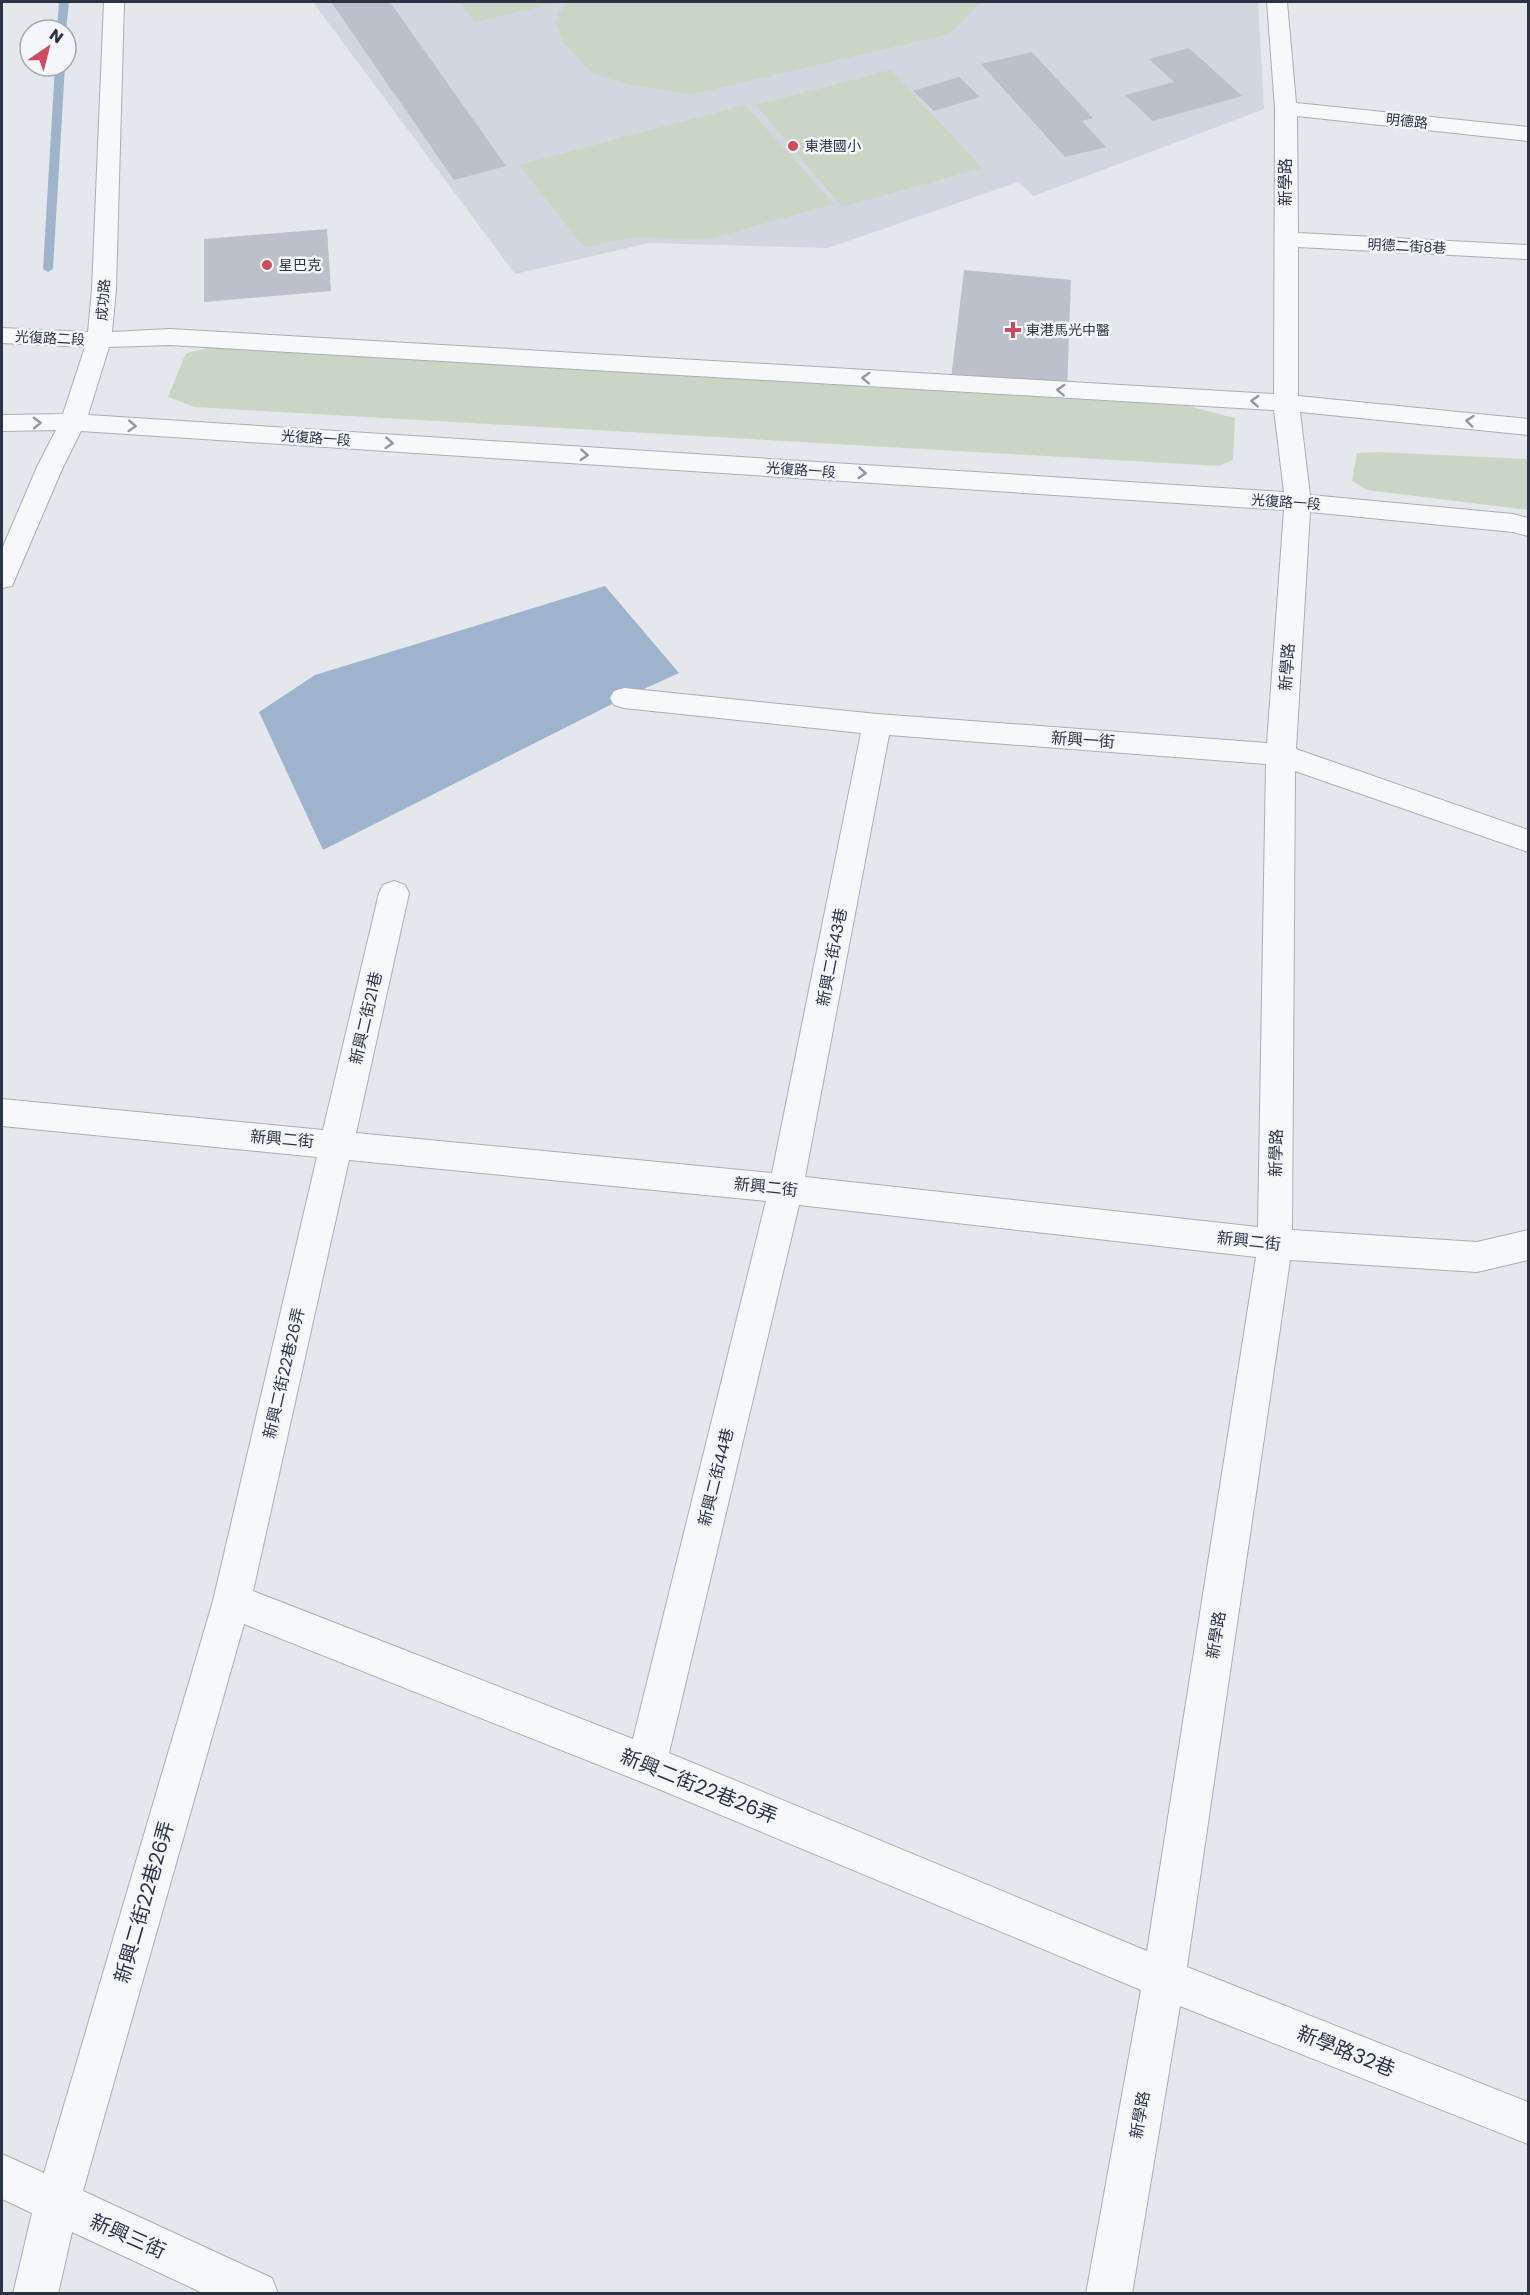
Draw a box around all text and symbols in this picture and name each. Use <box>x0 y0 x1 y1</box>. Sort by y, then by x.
north arrow <box>18 18 78 78</box>
text: N <box>45 23 68 49</box>
street label: 明德路 <box>1385 109 1429 133</box>
place label: 東港國小 <box>805 136 861 156</box>
marker: 東港國小 <box>786 139 800 153</box>
street label: 新學路 <box>1274 158 1297 206</box>
street label: 明德二街8巷 <box>1367 234 1447 258</box>
place label: 星巴克 <box>279 255 321 275</box>
marker: 星巴克 <box>260 258 274 272</box>
street label: 成功路 <box>92 278 114 322</box>
place label: 東港馬光中醫 <box>1026 320 1110 340</box>
marker: 東港馬光中醫 <box>1004 321 1022 339</box>
street label: 光復路二段 <box>15 326 85 350</box>
one-way arrow <box>861 372 870 385</box>
one-way arrow <box>1056 384 1065 397</box>
one-way arrow <box>1251 395 1260 408</box>
one-way arrow <box>1466 415 1475 428</box>
one-way arrow <box>33 417 42 429</box>
one-way arrow <box>127 419 136 432</box>
street label: 光復路一段 <box>280 426 352 450</box>
one-way arrow <box>385 436 394 449</box>
one-way arrow <box>579 449 588 462</box>
street label: 光復路一段 <box>765 458 837 482</box>
one-way arrow <box>858 467 867 480</box>
street label: 光復路一段 <box>1250 490 1322 514</box>
street label: 新學路 <box>1274 642 1300 692</box>
street label: 新興一街 <box>1050 726 1116 754</box>
street label: 新興二街43巷 <box>811 906 853 1008</box>
street label: 新興二街21巷 <box>344 969 388 1067</box>
street label: 新興二街 <box>249 1125 315 1153</box>
street label: 新學路 <box>1264 1129 1288 1177</box>
street label: 新興二街 <box>733 1172 799 1202</box>
street label: 新興二街 <box>1216 1226 1282 1256</box>
street label: 新興二街22巷26弄 <box>258 1305 310 1441</box>
street label: 新興二街44巷 <box>693 1426 739 1528</box>
street label: 新學路 <box>1201 1609 1231 1661</box>
street label: 新興二街22巷26弄 <box>616 1742 782 1830</box>
street label: 新興二街22巷26弄 <box>107 1818 181 1986</box>
street label: 新學路32巷 <box>1293 2019 1399 2083</box>
street label: 新學路 <box>1125 2089 1155 2141</box>
street label: 新興三街 <box>86 2207 170 2265</box>

